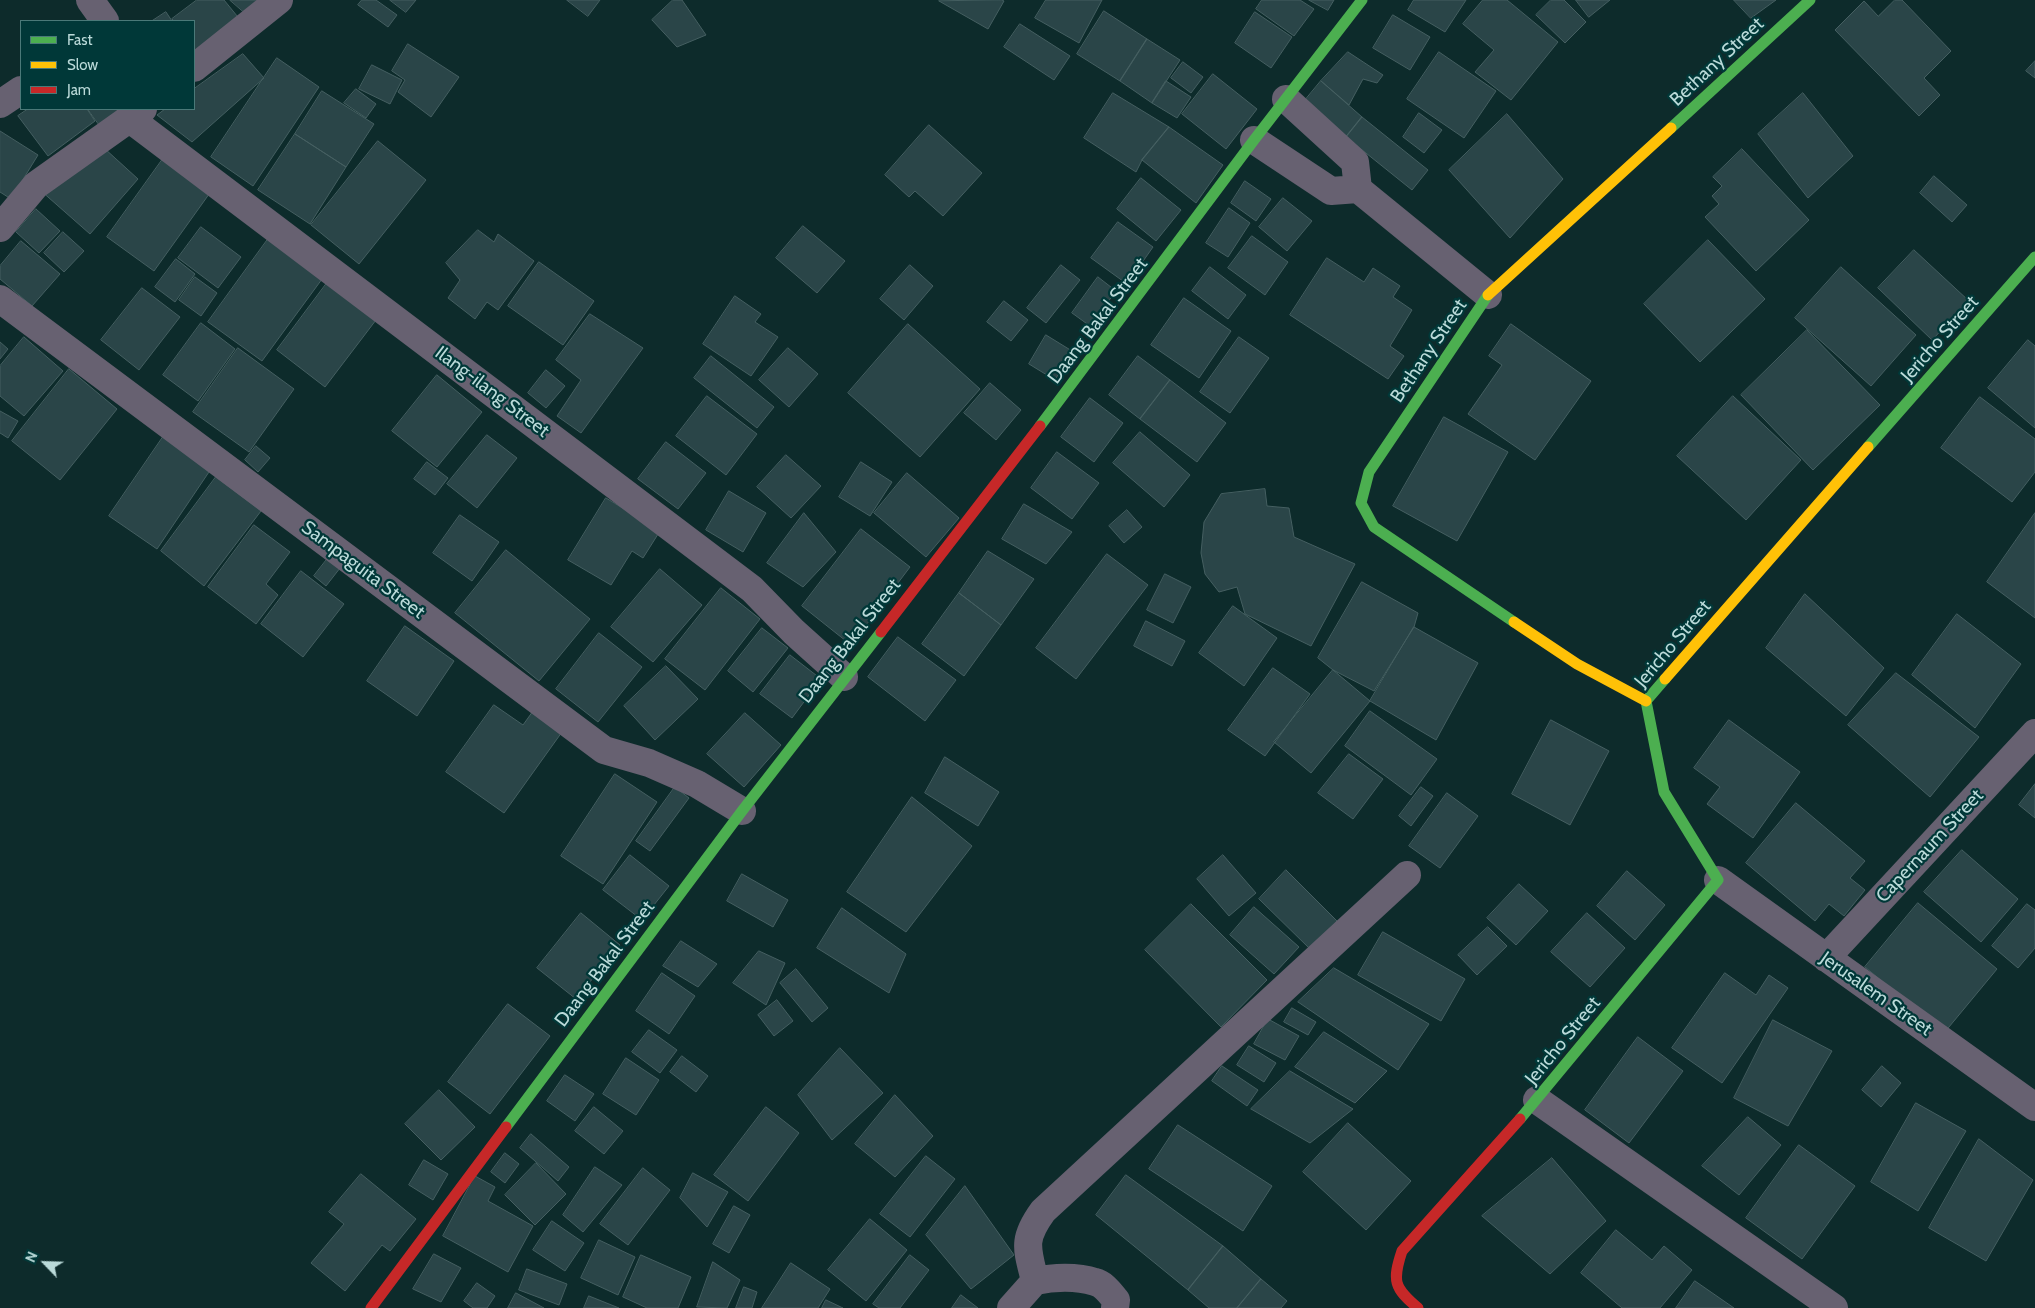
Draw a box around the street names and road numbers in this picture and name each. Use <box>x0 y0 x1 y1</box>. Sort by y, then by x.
street label: Bethany Street <box>1665 13 1769 111</box>
street label: Daang Bakal Street <box>1043 254 1153 388</box>
street label: Jericho Street <box>1896 291 1984 387</box>
street label: Bethany Street <box>1386 295 1472 407</box>
street label: Ilang-ilang Street <box>430 342 554 442</box>
street label: Sampaguita Street <box>297 516 429 624</box>
street label: Daang Bakal Street <box>794 574 906 708</box>
street label: Jericho Street <box>1630 596 1716 692</box>
street label: Capernaum Street <box>1872 785 1988 907</box>
street label: Daang Bakal Street <box>550 897 660 1031</box>
street label: Jerusalem Street <box>1816 947 1936 1041</box>
street label: Jericho Street <box>1521 992 1605 1090</box>

